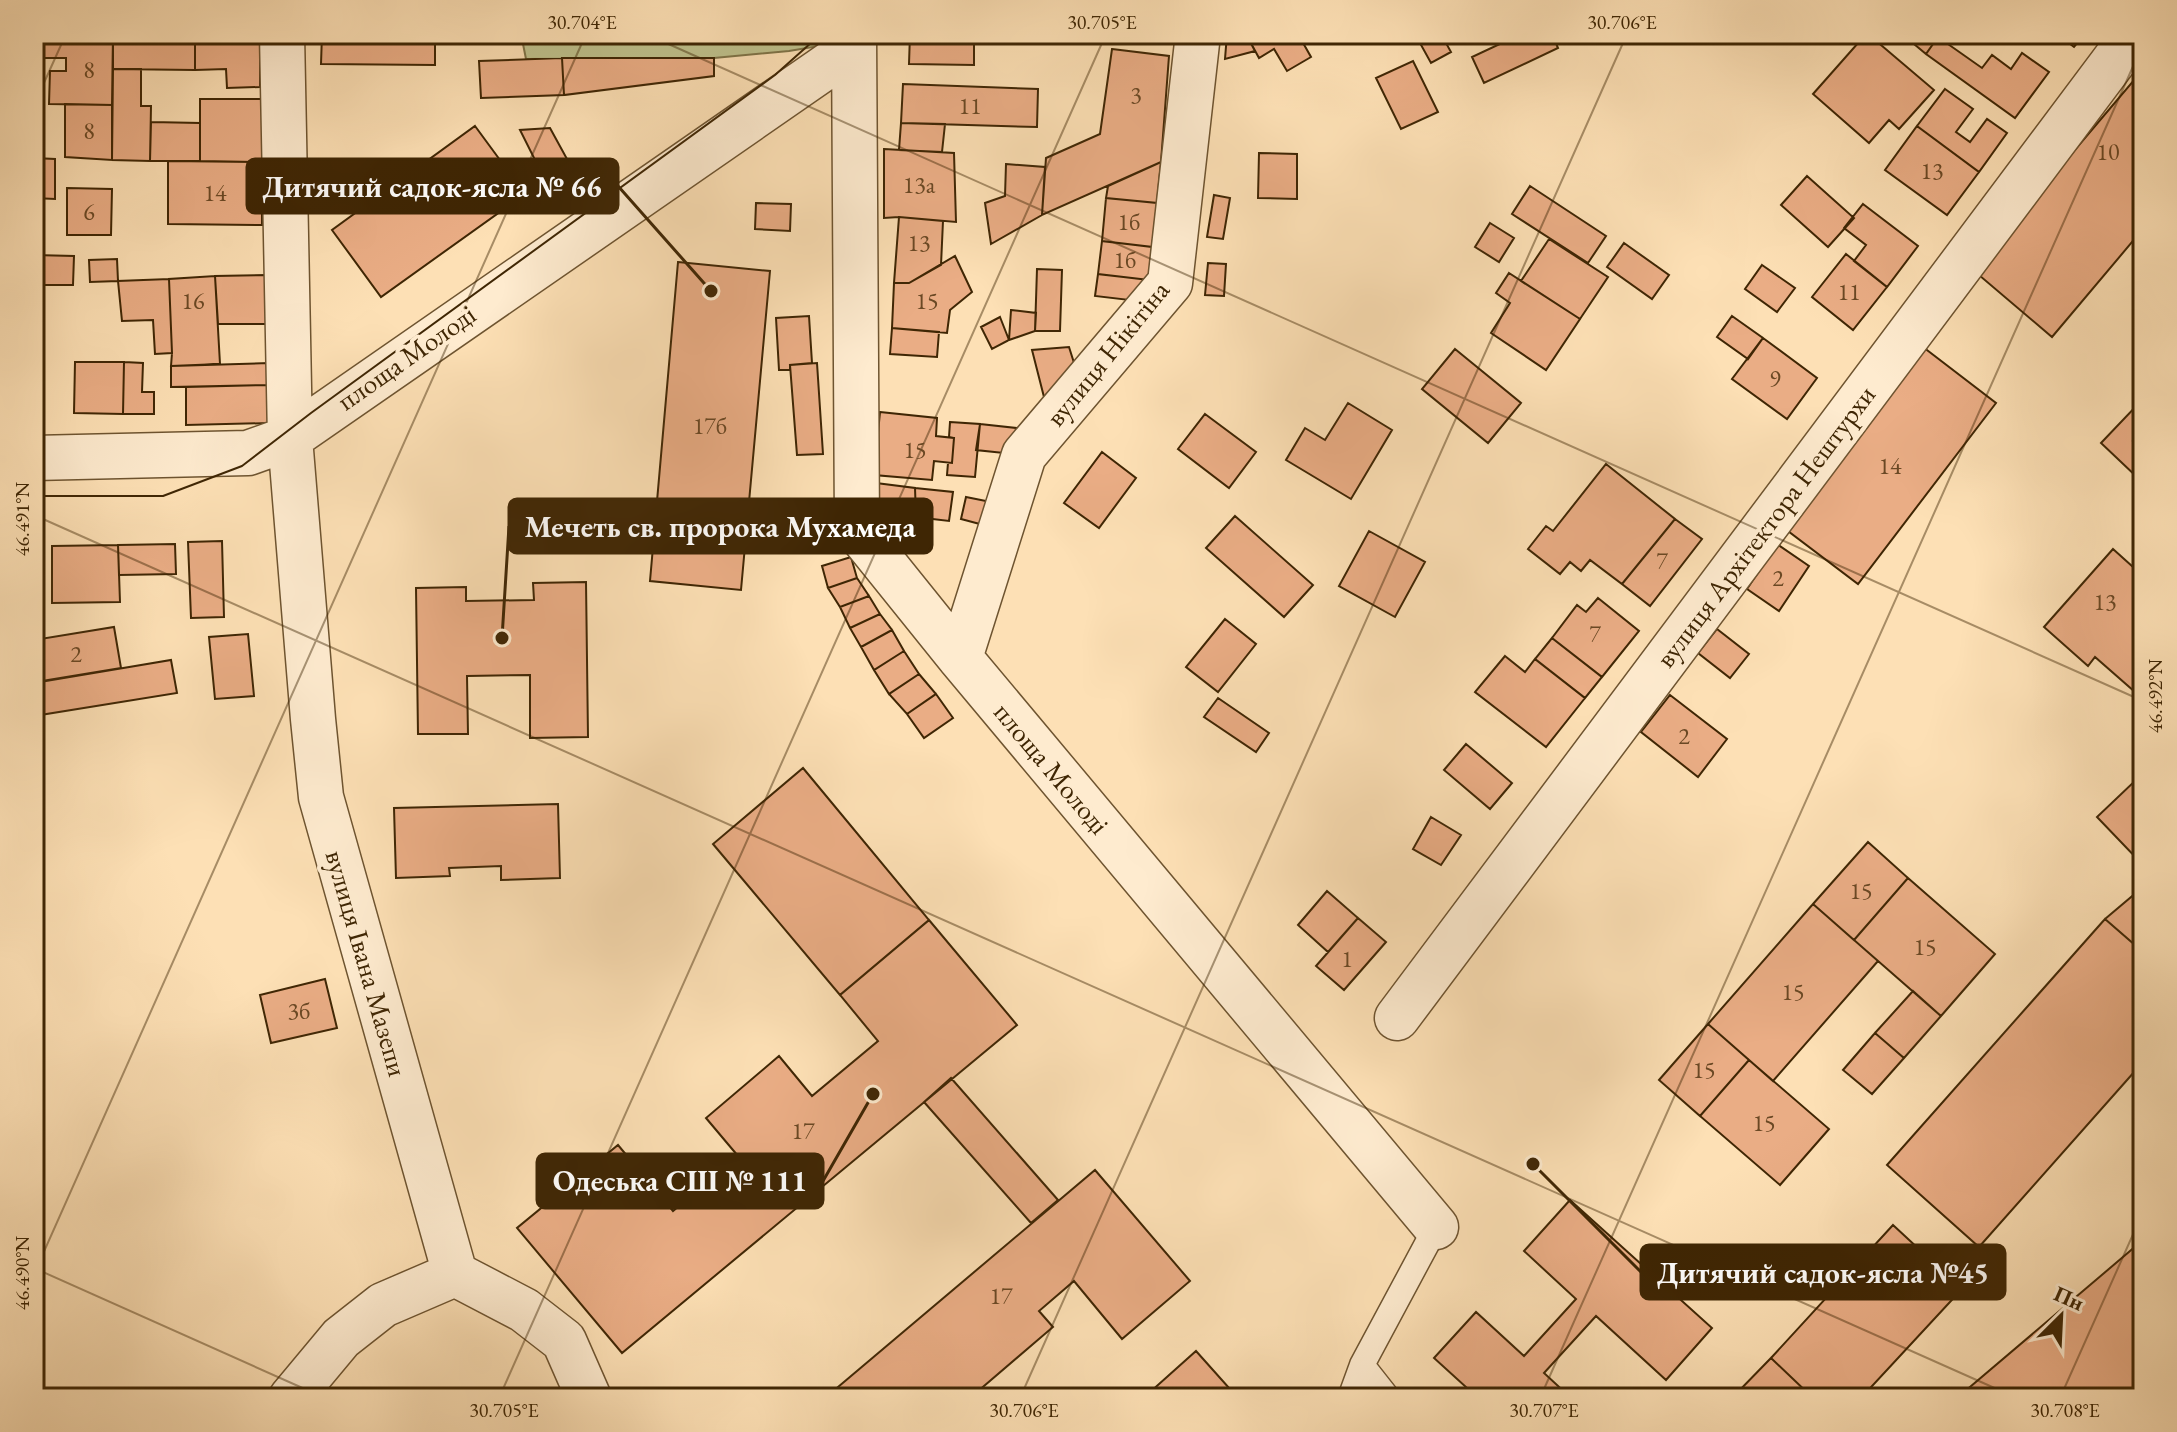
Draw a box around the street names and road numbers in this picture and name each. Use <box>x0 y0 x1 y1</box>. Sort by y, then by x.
street label: вулиця Нікітіна <box>1037 272 1177 433</box>
street label: площа Молоді <box>329 296 483 418</box>
street label: вулиця Архітектора Нештурхи <box>1647 377 1883 674</box>
street label: площа Молоді <box>986 695 1118 842</box>
street label: вулиця Івана Мазепи <box>317 846 417 1081</box>

